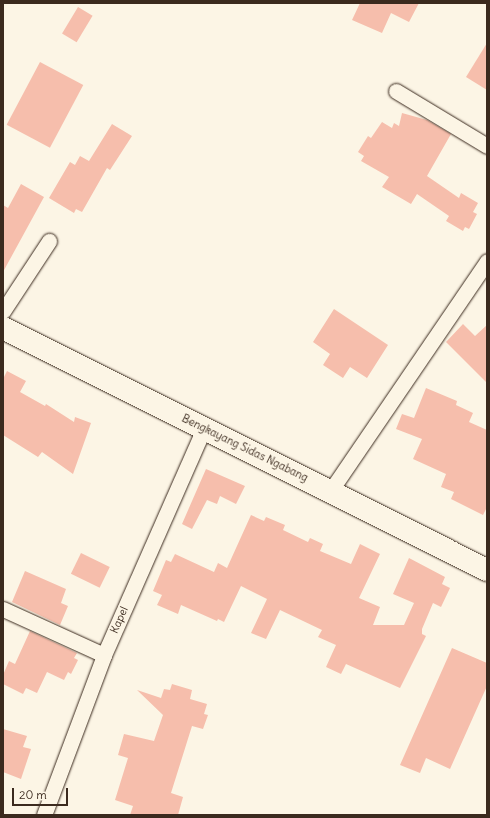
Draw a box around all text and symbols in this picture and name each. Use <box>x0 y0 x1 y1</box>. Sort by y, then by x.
street label: Bengkayang Sidas Ngabang <box>180 412 310 484</box>
street label: Kapel <box>107 605 131 635</box>
scale bar <box>14 780 70 806</box>
text: 20 m <box>19 787 47 802</box>

